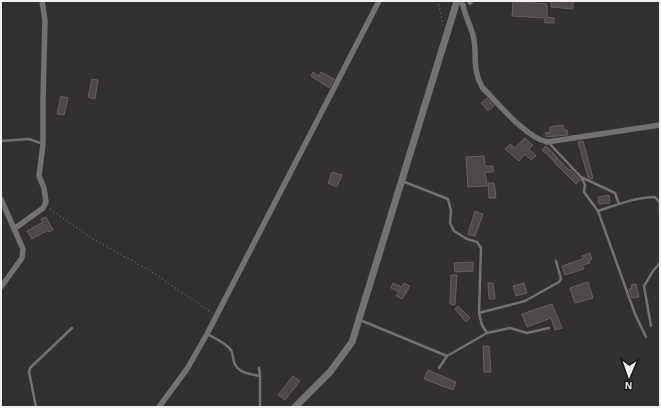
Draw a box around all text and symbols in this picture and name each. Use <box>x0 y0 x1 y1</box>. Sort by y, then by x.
north arrow <box>609 356 649 396</box>
text: N <box>625 380 633 391</box>

